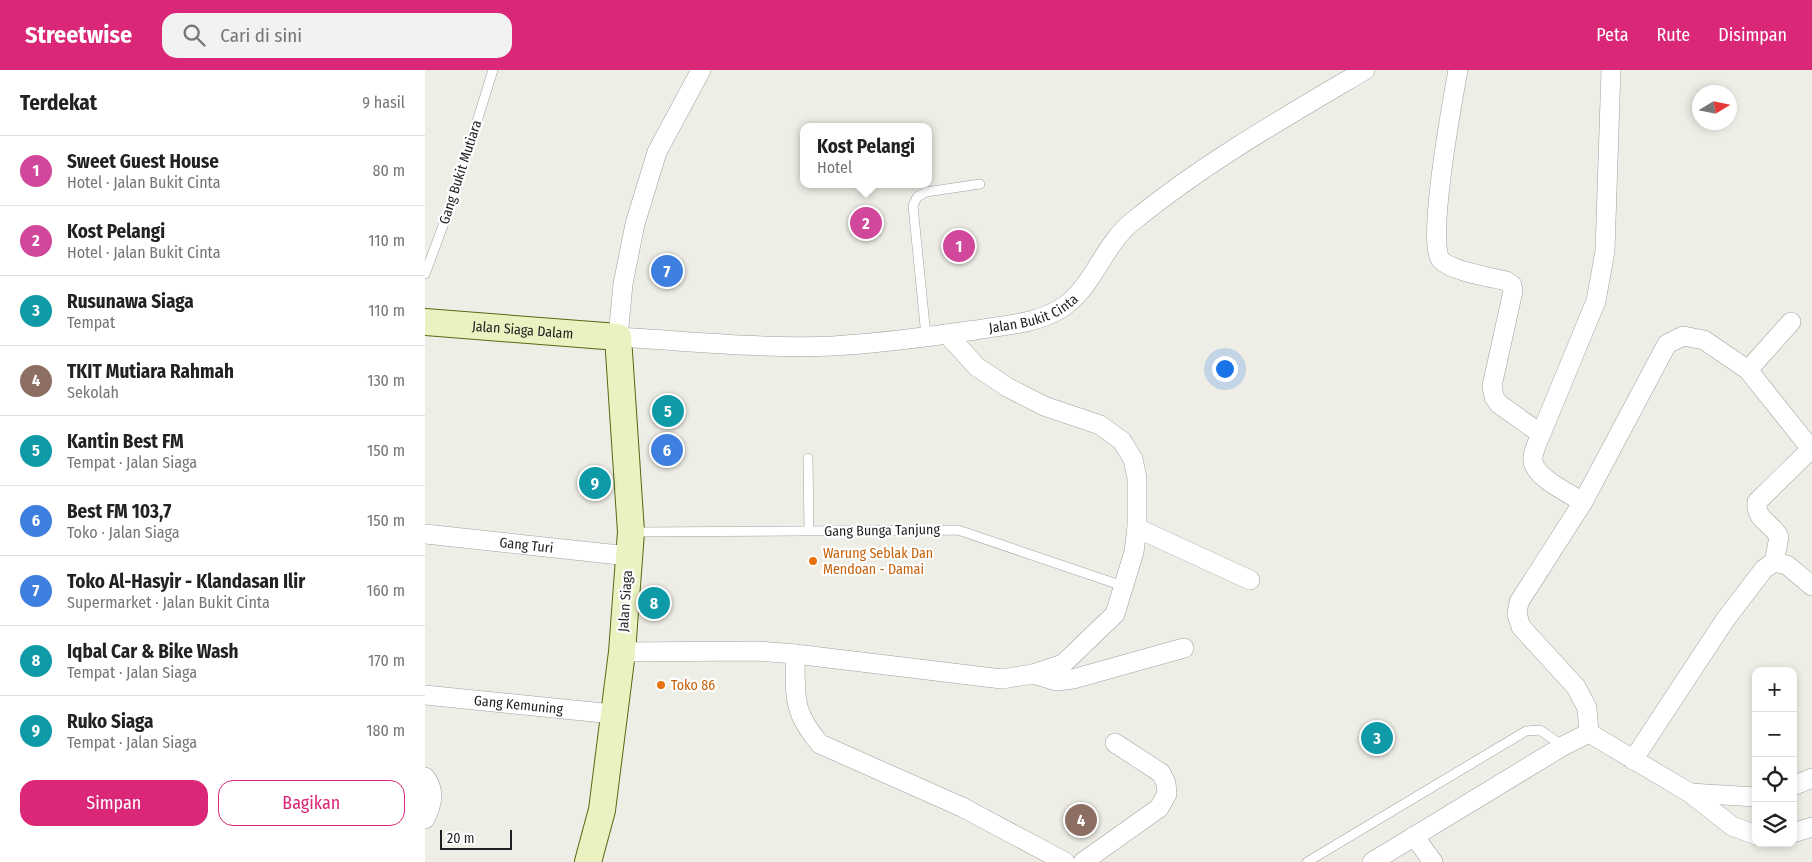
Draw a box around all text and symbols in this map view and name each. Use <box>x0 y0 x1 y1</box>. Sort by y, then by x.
search box <box>162 13 512 58</box>
text: Streetwise <box>25 21 132 49</box>
icon: search <box>180 21 208 49</box>
text: Cari di sini <box>220 24 302 47</box>
text: Peta <box>1596 24 1628 46</box>
text: Rute <box>1656 24 1690 46</box>
text: Disimpan <box>1718 24 1787 46</box>
north arrow <box>1692 85 1737 130</box>
text: Terdekat <box>20 90 97 116</box>
text: 9 hasil <box>362 93 405 112</box>
street label: Gang Bukit Mutiara <box>436 118 485 226</box>
popup <box>800 123 932 188</box>
text: Kost Pelangi <box>817 135 915 158</box>
text: Sweet Guest House <box>67 150 219 173</box>
text: Hotel <box>817 158 852 177</box>
text: 1 <box>33 161 39 180</box>
text: 80 m <box>373 161 405 180</box>
text: Hotel · Jalan Bukit Cinta <box>67 173 221 192</box>
pin: 2 <box>850 204 882 242</box>
text: Kost Pelangi <box>67 220 165 243</box>
pin: 1 <box>943 227 975 265</box>
text: 2 <box>32 231 40 250</box>
text: 110 m <box>368 231 405 250</box>
text: Hotel · Jalan Bukit Cinta <box>67 243 221 262</box>
pin: 7 <box>651 252 683 290</box>
text: Rusunawa Siaga <box>67 290 194 313</box>
street label: Jalan Bukit Cinta <box>988 291 1082 337</box>
text: 3 <box>32 301 40 320</box>
text: 110 m <box>368 301 405 320</box>
text: Tempat <box>67 313 115 332</box>
street label: Jalan Siaga Dalam <box>471 318 574 342</box>
your location <box>1212 356 1238 382</box>
text: TKIT Mutiara Rahmah <box>67 360 234 383</box>
text: 4 <box>32 371 40 390</box>
text: 130 m <box>367 371 405 390</box>
text: Sekolah <box>67 383 119 402</box>
pin: 5 <box>652 392 684 430</box>
text: Kantin Best FM <box>67 430 184 453</box>
pin: 6 <box>651 431 683 469</box>
text: 5 <box>32 441 40 460</box>
text: 150 m <box>367 441 405 460</box>
text: Tempat · Jalan Siaga <box>67 453 197 472</box>
pin: 9 <box>579 464 611 502</box>
text: Best FM 103,7 <box>67 500 171 523</box>
text: 6 <box>32 511 40 530</box>
text: 150 m <box>367 511 405 530</box>
street label: Gang Bunga Tanjung <box>824 521 940 540</box>
text: Toko · Jalan Siaga <box>67 523 180 542</box>
street label: Gang Turi <box>499 534 554 557</box>
place label: Warung Seblak Dan Mendoan - Damai <box>823 545 933 578</box>
marker: Warung Seblak Dan Mendoan - Damai <box>807 555 819 567</box>
street label: Jalan Siaga <box>615 569 636 633</box>
text: Toko Al-Hasyir - Klandasan Ilir <box>67 570 305 593</box>
text: 7 <box>33 581 39 600</box>
text: 160 m <box>366 581 405 600</box>
pin: 8 <box>638 584 670 622</box>
text: Supermarket · Jalan Bukit Cinta <box>67 593 270 612</box>
text: Iqbal Car & Bike Wash <box>67 640 239 663</box>
text: 8 <box>32 651 40 670</box>
text: 170 m <box>368 651 405 670</box>
text: Tempat · Jalan Siaga <box>67 663 197 682</box>
map controls <box>1752 667 1797 847</box>
button: + <box>1752 667 1797 712</box>
place label: Toko 86 <box>671 677 715 694</box>
marker: Toko 86 <box>655 679 667 691</box>
street label: Gang Kemuning <box>473 692 564 718</box>
text: Ruko Siaga <box>67 710 154 733</box>
button: − <box>1752 712 1797 757</box>
pin: 3 <box>1361 719 1393 757</box>
text: 9 <box>32 721 40 740</box>
text: 180 m <box>366 721 405 740</box>
text: Tempat · Jalan Siaga <box>67 733 197 752</box>
button: locate <box>1752 757 1797 802</box>
button: Simpan <box>20 780 208 826</box>
button: Bagikan <box>218 780 405 826</box>
pin: 4 <box>1065 801 1097 839</box>
button: layers <box>1752 802 1797 847</box>
scale bar <box>440 827 513 850</box>
text: 20 m <box>447 830 475 847</box>

